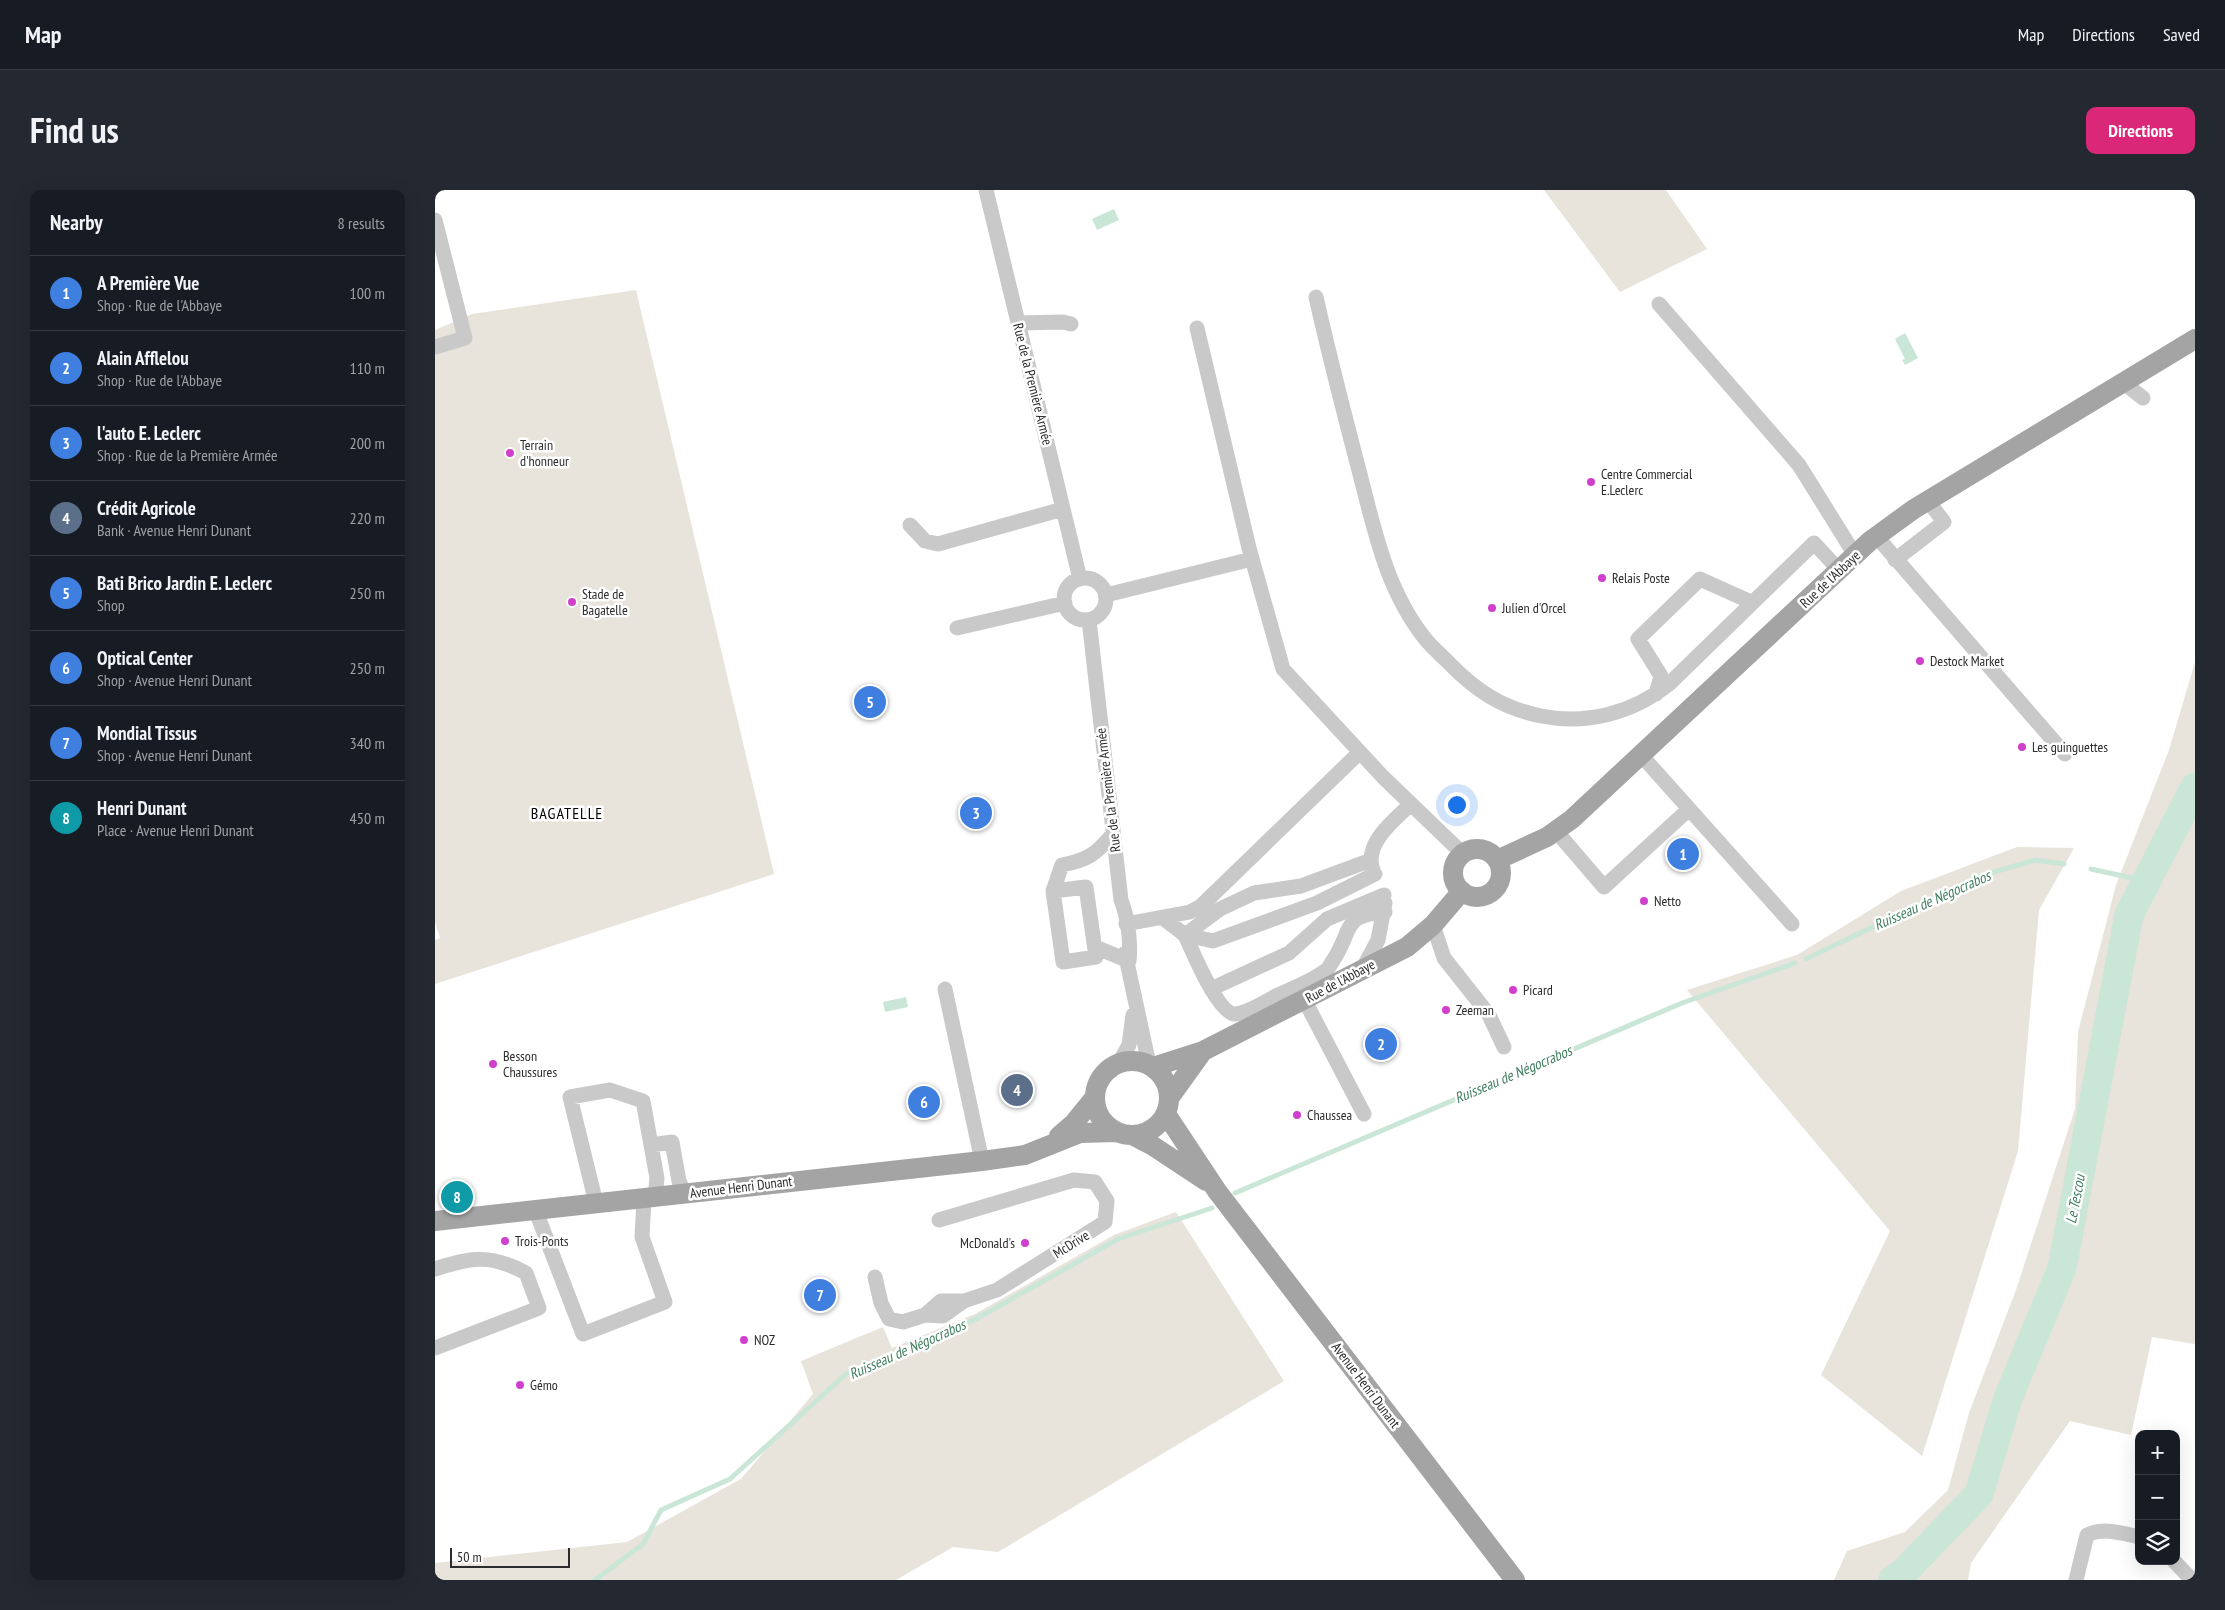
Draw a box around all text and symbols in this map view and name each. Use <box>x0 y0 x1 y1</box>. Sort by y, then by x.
text: Map <box>25 19 62 50</box>
text: Map <box>2018 23 2044 46</box>
text: Directions <box>2072 23 2135 46</box>
text: Saved <box>2163 23 2200 46</box>
text: Find us <box>30 107 119 153</box>
button: Directions <box>2086 107 2195 154</box>
text: Nearby <box>50 209 103 236</box>
text: 8 results <box>338 213 385 233</box>
text: A Première Vue <box>97 271 199 295</box>
text: 1 <box>62 283 70 303</box>
text: 100 m <box>350 283 385 303</box>
text: Shop · Rue de l'Abbaye <box>97 295 222 315</box>
street label: Rue de la Première Armée <box>1009 321 1057 447</box>
text: Alain Afflelou <box>97 346 189 370</box>
text: 2 <box>62 358 70 378</box>
text: 110 m <box>350 358 385 378</box>
text: Shop · Rue de l'Abbaye <box>97 370 222 390</box>
text: l'auto E. Leclerc <box>97 421 201 445</box>
text: 3 <box>62 433 70 453</box>
text: 200 m <box>350 433 385 453</box>
place label: Terrain d'honneur <box>520 436 569 470</box>
text: Shop · Rue de la Première Armée <box>97 445 278 465</box>
marker: Terrain d'honneur <box>504 447 516 459</box>
place label: Centre Commercial E.Leclerc <box>1601 465 1693 499</box>
marker: Centre Commercial E.Leclerc <box>1585 476 1597 488</box>
text: Crédit Agricole <box>97 496 196 520</box>
text: 4 <box>62 508 70 528</box>
text: 220 m <box>350 508 385 528</box>
text: Bank · Avenue Henri Dunant <box>97 520 251 540</box>
street label: Rue de l'Abbaye <box>1796 546 1864 612</box>
place label: Relais Poste <box>1612 569 1670 587</box>
text: Bati Brico Jardin E. Leclerc <box>97 571 272 595</box>
marker: Relais Poste <box>1596 572 1608 584</box>
text: 5 <box>62 583 70 603</box>
text: 250 m <box>350 583 385 603</box>
place label: Stade de Bagatelle <box>582 585 628 619</box>
text: Shop <box>97 595 125 615</box>
marker: Stade de Bagatelle <box>566 596 578 608</box>
place label: Julien d'Orcel <box>1501 599 1567 617</box>
marker: Julien d'Orcel <box>1486 602 1498 614</box>
text: Optical Center <box>97 646 193 670</box>
place label: Destock Market <box>1930 652 2004 670</box>
marker: Destock Market <box>1914 655 1926 667</box>
text: 6 <box>62 658 70 678</box>
text: 250 m <box>350 658 385 678</box>
text: Shop · Avenue Henri Dunant <box>97 670 252 690</box>
pin: 5 <box>854 683 886 721</box>
text: Mondial Tissus <box>97 721 197 745</box>
street label: Rue de la Première Armée <box>1091 727 1125 853</box>
text: 7 <box>62 733 70 753</box>
text: 340 m <box>350 733 385 753</box>
place label: Les guinguettes <box>2032 738 2108 756</box>
marker: Les guinguettes <box>2016 741 2028 753</box>
text: Shop · Avenue Henri Dunant <box>97 745 252 765</box>
your location <box>1444 792 1470 818</box>
pin: 3 <box>960 794 992 832</box>
text: Henri Dunant <box>97 796 187 820</box>
district label: BAGATELLE <box>531 803 603 823</box>
text: 8 <box>62 808 70 828</box>
text: 450 m <box>350 808 385 828</box>
text: Place · Avenue Henri Dunant <box>97 820 254 840</box>
pin: 1 <box>1667 835 1699 873</box>
water label: Ruisseau de Négocrabos <box>1871 865 1995 934</box>
place label: Netto <box>1654 892 1681 910</box>
marker: Netto <box>1638 895 1650 907</box>
street label: Rue de l'Abbaye <box>1302 955 1378 1007</box>
place label: Picard <box>1523 981 1553 999</box>
marker: Picard <box>1507 984 1519 996</box>
place label: Zeeman <box>1456 1001 1494 1019</box>
marker: Zeeman <box>1440 1004 1452 1016</box>
pin: 2 <box>1365 1025 1397 1063</box>
water label: Ruisseau de Négocrabos <box>1452 1040 1576 1107</box>
place label: Besson Chaussures <box>503 1047 557 1081</box>
marker: Besson Chaussures <box>487 1058 499 1070</box>
pin: 4 <box>1001 1071 1033 1109</box>
pin: 6 <box>908 1083 940 1121</box>
place label: Chaussea <box>1307 1106 1352 1124</box>
marker: Chaussea <box>1291 1109 1303 1121</box>
street label: Avenue Henri Dunant <box>689 1172 793 1202</box>
water label: Le Tescou <box>2061 1172 2089 1225</box>
pin: 8 <box>441 1178 473 1216</box>
street label: McDrive <box>1050 1226 1093 1262</box>
place label: Trois-Ponts <box>515 1232 569 1250</box>
place label: McDonald's <box>960 1234 1015 1252</box>
marker: Trois-Ponts <box>499 1235 511 1247</box>
marker: McDonald's <box>1019 1237 1031 1249</box>
pin: 7 <box>804 1276 836 1314</box>
water label: Ruisseau de Négocrabos <box>846 1314 970 1383</box>
place label: NOZ <box>754 1331 775 1349</box>
marker: NOZ <box>738 1334 750 1346</box>
street label: Avenue Henri Dunant <box>1328 1339 1404 1432</box>
place label: Gémo <box>530 1376 558 1394</box>
marker: Gémo <box>514 1379 526 1391</box>
map controls <box>2135 1430 2180 1565</box>
button: + <box>2135 1430 2180 1475</box>
button: − <box>2135 1475 2180 1520</box>
button: layers <box>2135 1520 2180 1565</box>
scale bar <box>450 1545 570 1568</box>
text: 50 m <box>457 1548 482 1566</box>

